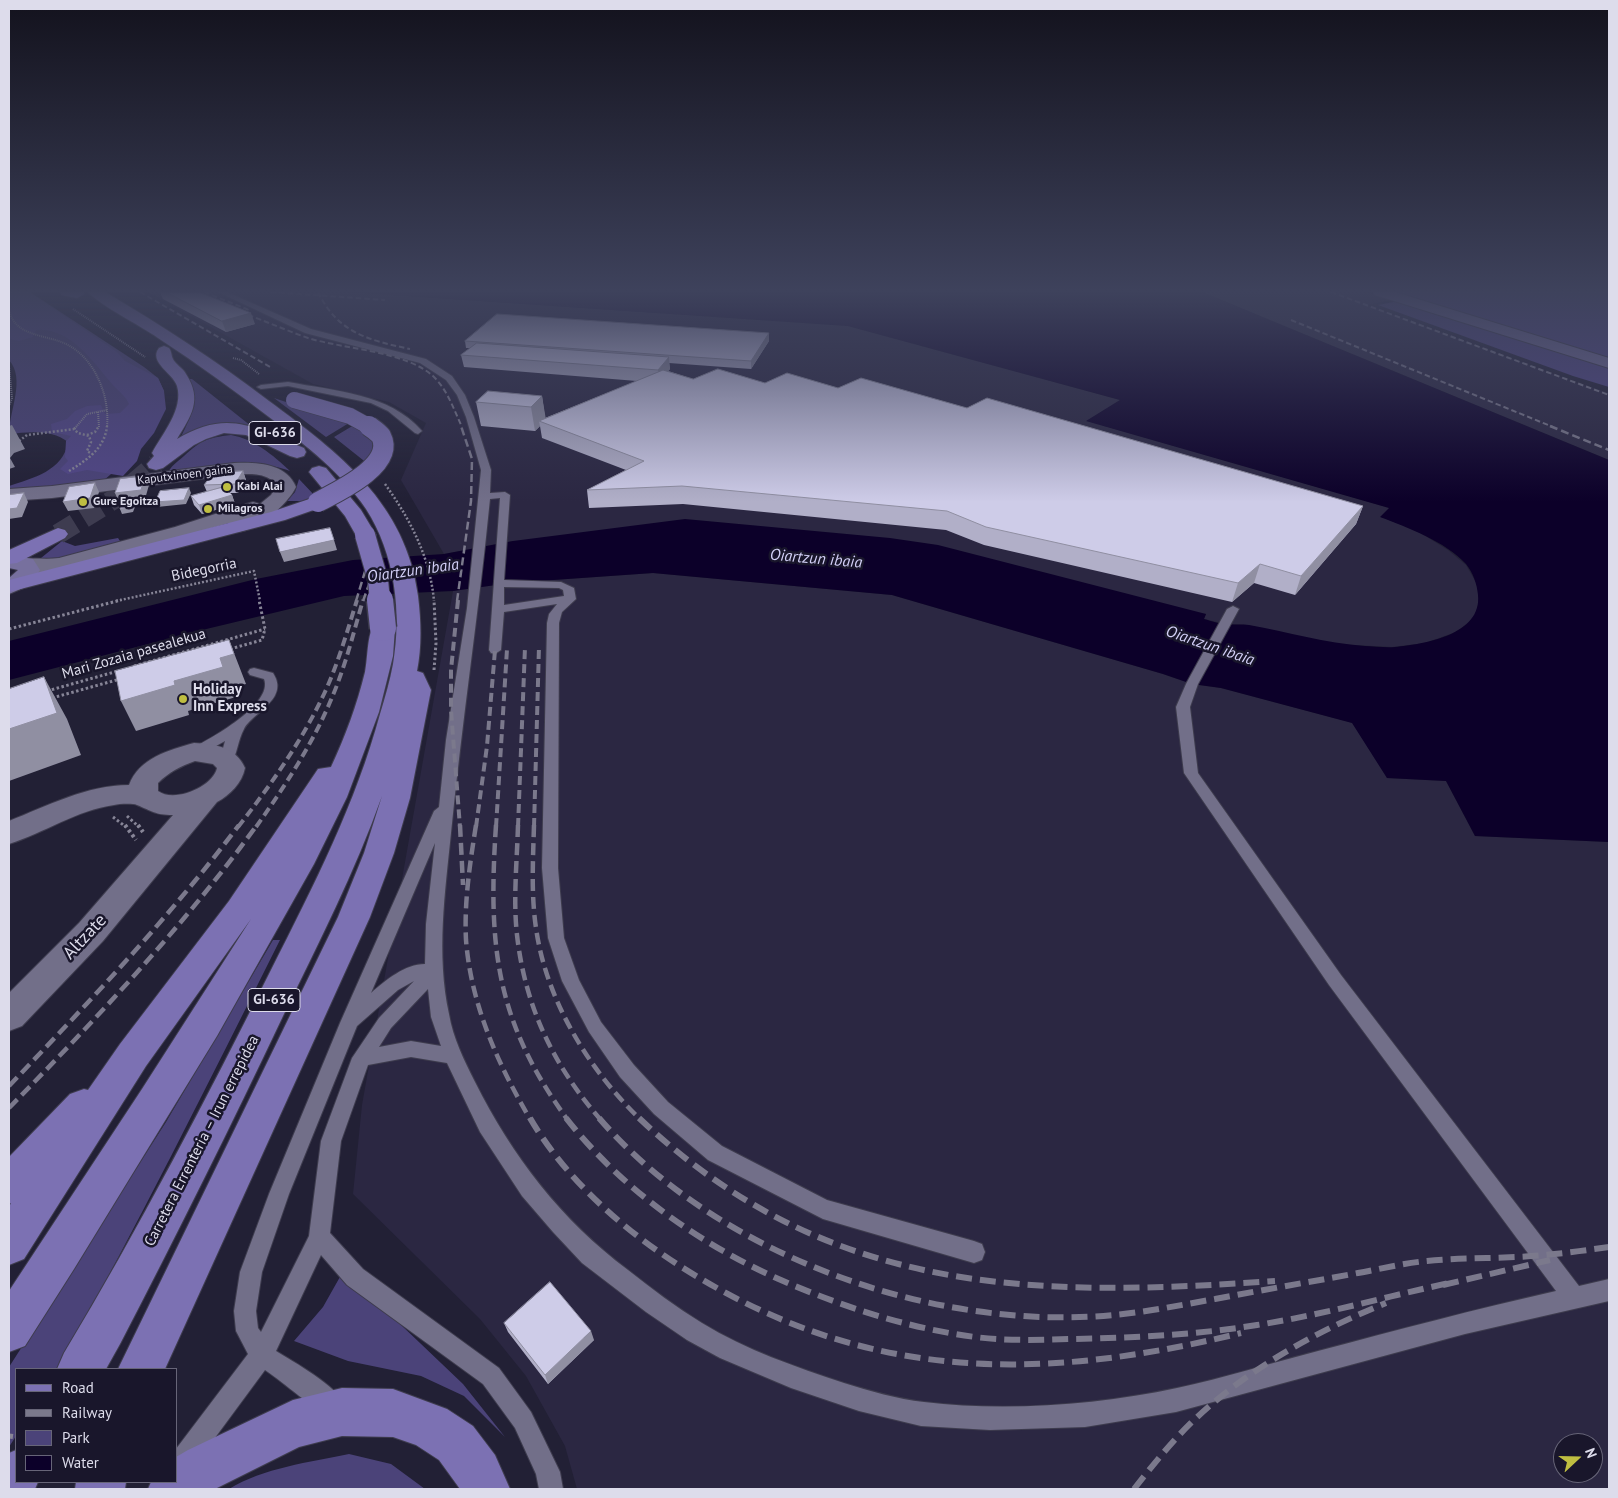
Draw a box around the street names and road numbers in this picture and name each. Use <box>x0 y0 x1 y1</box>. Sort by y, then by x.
road number: GI-636 <box>249 422 301 444</box>
street label: Kaputxinoen gaina <box>136 462 234 488</box>
street label: Bidegorria <box>170 554 238 586</box>
street label: Mari Zozaia pasealekua <box>60 625 208 683</box>
street label: Altzate <box>59 910 111 964</box>
road number: GI-636 <box>248 988 300 1012</box>
street label: Carretera Errenteria – Irun errepidea <box>141 1033 263 1249</box>

